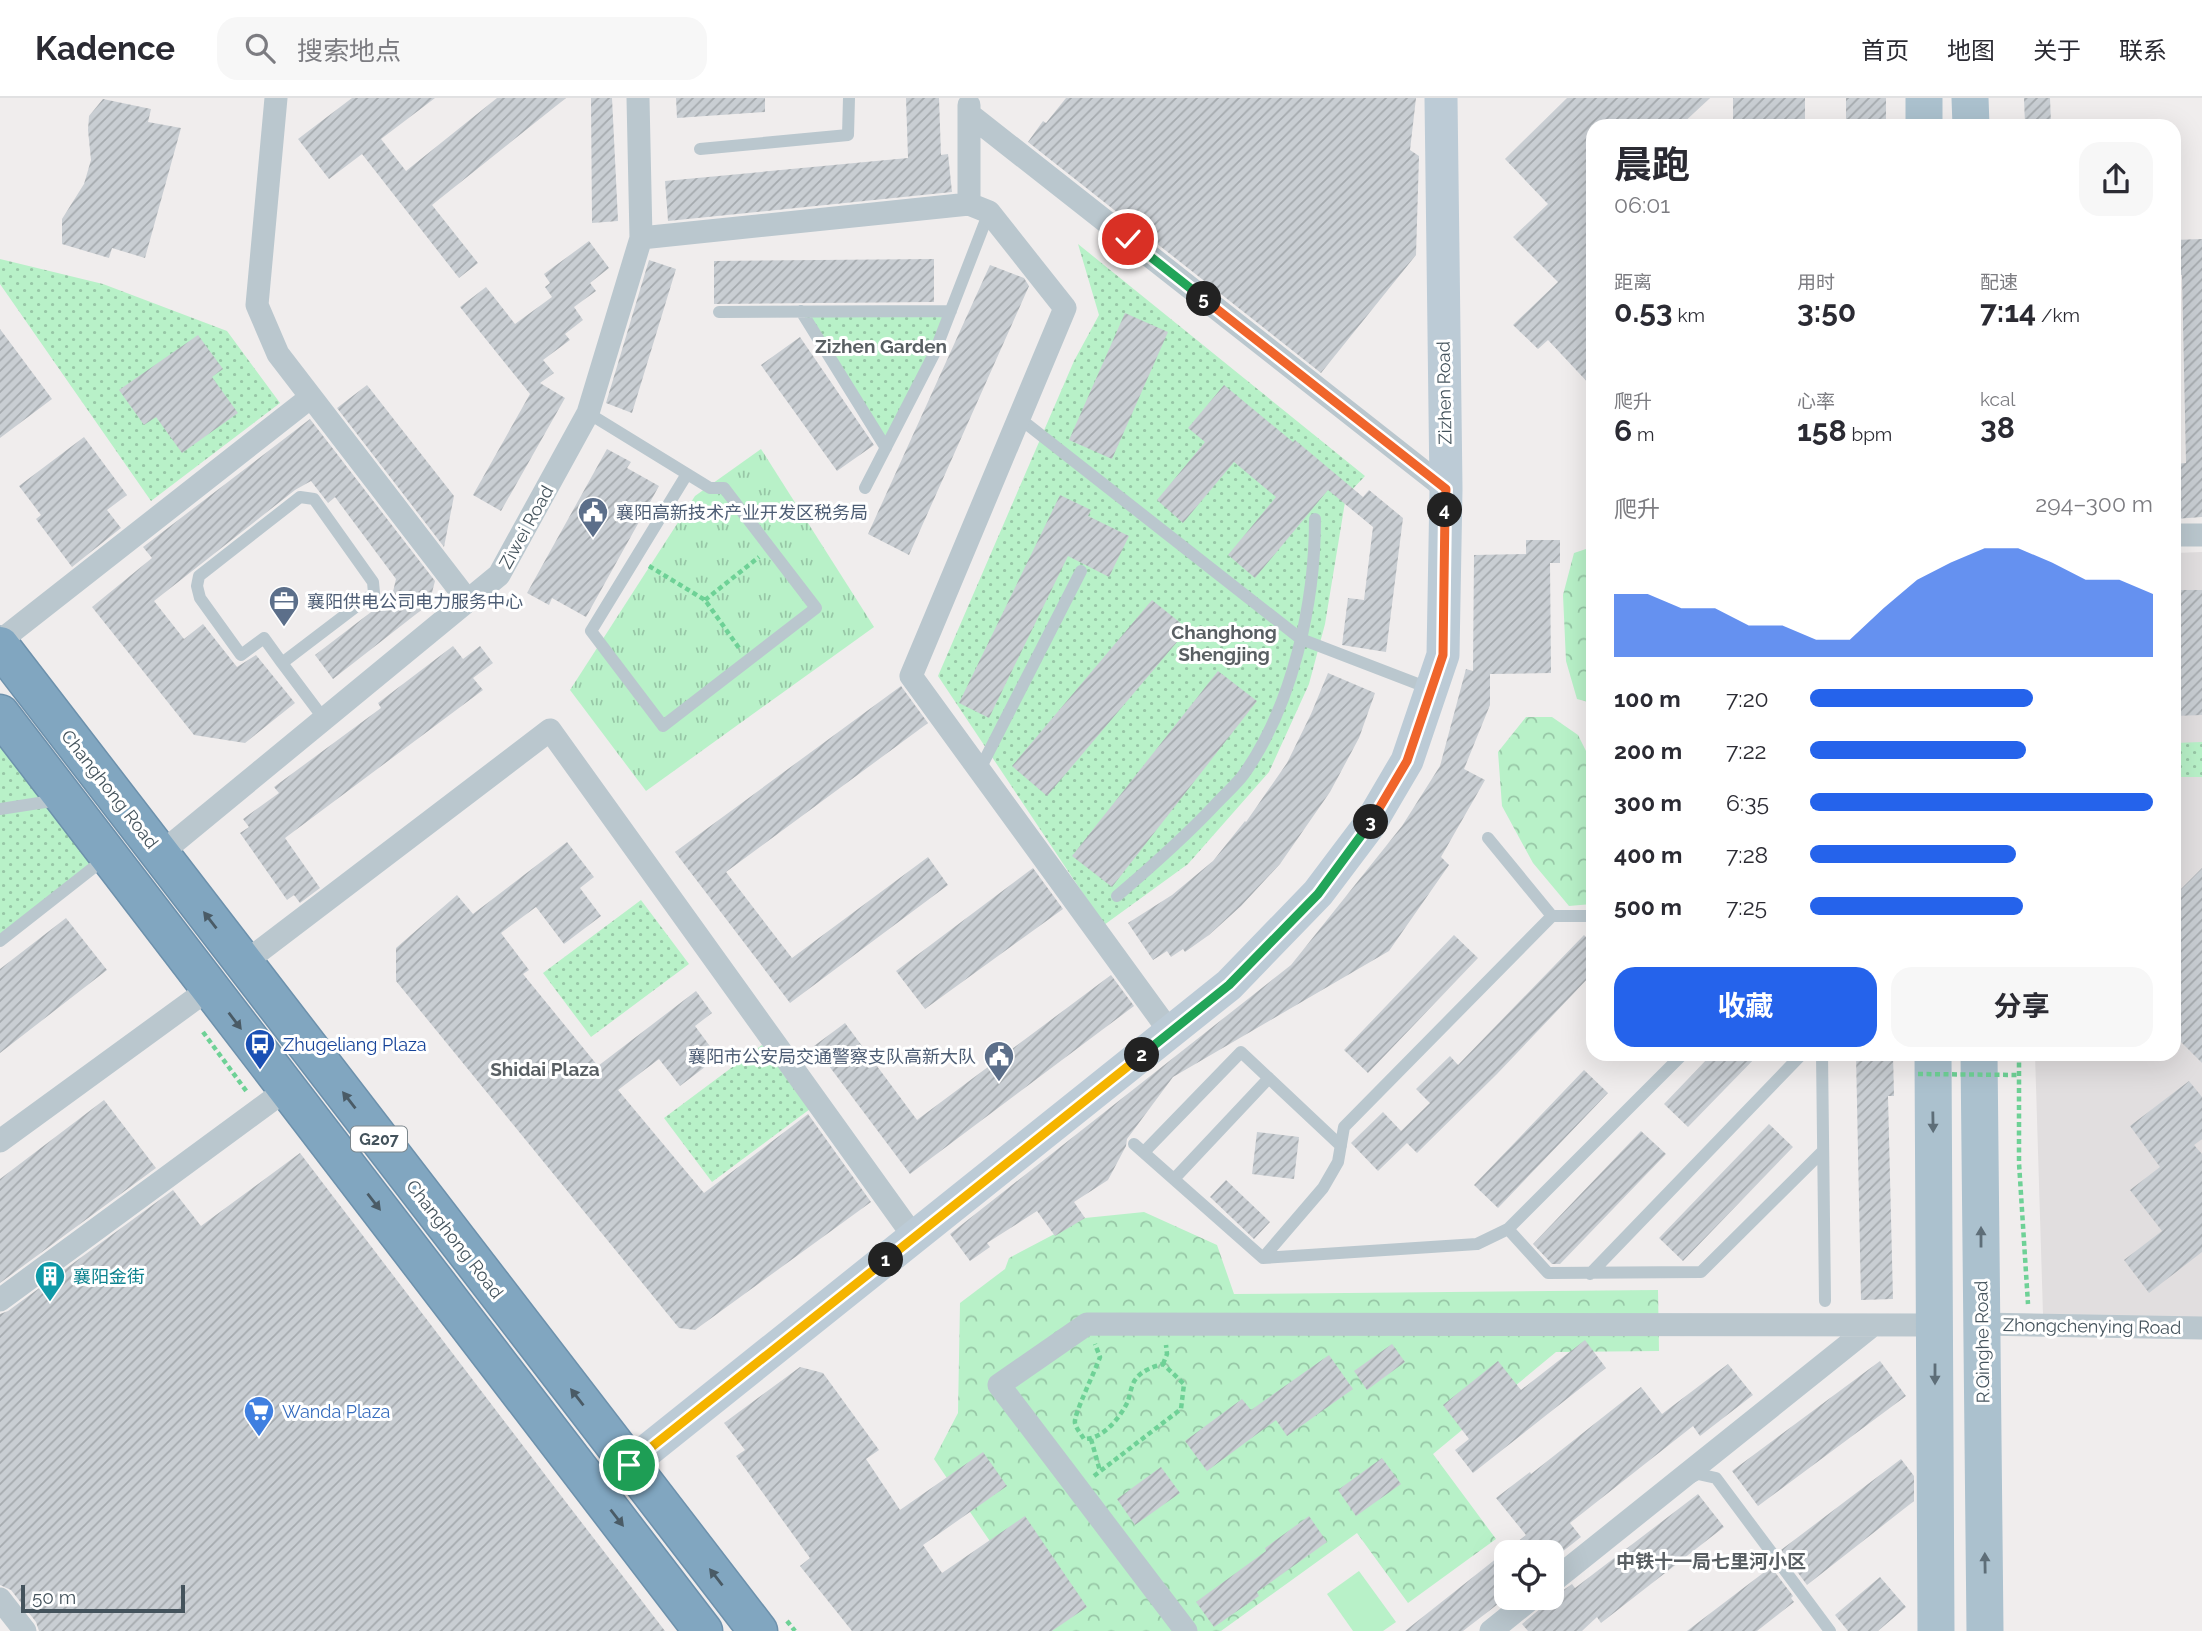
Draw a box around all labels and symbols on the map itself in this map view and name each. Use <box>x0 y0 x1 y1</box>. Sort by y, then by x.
pin <box>1098 209 1158 269</box>
pin: 5 <box>1186 282 1222 316</box>
district label: Zizhen Garden <box>815 335 947 357</box>
street label: Zizhen Road <box>1433 341 1455 445</box>
street label: Ziwei Road <box>495 482 557 572</box>
pin: 4 <box>1428 492 1462 528</box>
public building icon: 襄阳高新技术产业开发区税务局 <box>576 495 610 539</box>
place label: 襄阳高新技术产业开发区税务局 <box>616 502 868 523</box>
office icon: 襄阳供电公司电力服务中心 <box>267 584 301 628</box>
place label: 襄阳供电公司电力服务中心 <box>307 591 523 612</box>
district label: Changhong Shengjing <box>1171 621 1277 665</box>
street label: Changhong Road <box>57 725 163 853</box>
pin: 3 <box>1354 804 1388 840</box>
one-way arrow <box>203 911 218 929</box>
one-way arrow <box>228 1012 242 1030</box>
bus stop icon: Zhugeliang Plaza <box>243 1027 277 1071</box>
place label: Zhugeliang Plaza <box>283 1034 427 1055</box>
pin: 2 <box>1124 1038 1160 1072</box>
public building icon: 襄阳市公安局交通警察支队高新大队 <box>982 1039 1016 1083</box>
place label: 襄阳市公安局交通警察支队高新大队 <box>688 1046 976 1067</box>
district label: Shidai Plaza <box>490 1058 600 1080</box>
one-way arrow <box>342 1091 356 1109</box>
one-way arrow <box>1927 1111 1939 1133</box>
road number: G207 <box>351 1126 407 1152</box>
street label: Changhong Road <box>402 1175 508 1303</box>
one-way arrow <box>366 1192 381 1210</box>
one-way arrow <box>1975 1226 1986 1248</box>
pin: 1 <box>868 1242 903 1278</box>
building icon: 襄阳金街 <box>33 1259 67 1303</box>
place label: 襄阳金街 <box>73 1266 145 1287</box>
street label: R.Qinghe Road <box>1970 1280 1994 1404</box>
street label: Zhongchenying Road <box>2003 1314 2181 1338</box>
one-way arrow <box>1929 1363 1941 1385</box>
one-way arrow <box>571 1388 585 1406</box>
supermarket icon: Wanda Plaza <box>242 1394 276 1438</box>
place label: Wanda Plaza <box>282 1401 390 1422</box>
pin <box>599 1435 659 1495</box>
one-way arrow <box>609 1509 623 1527</box>
district label: 中铁十一局七里河小区 <box>1616 1550 1806 1572</box>
one-way arrow <box>1979 1552 1990 1574</box>
one-way arrow <box>710 1568 724 1586</box>
scale bar <box>21 1582 186 1614</box>

